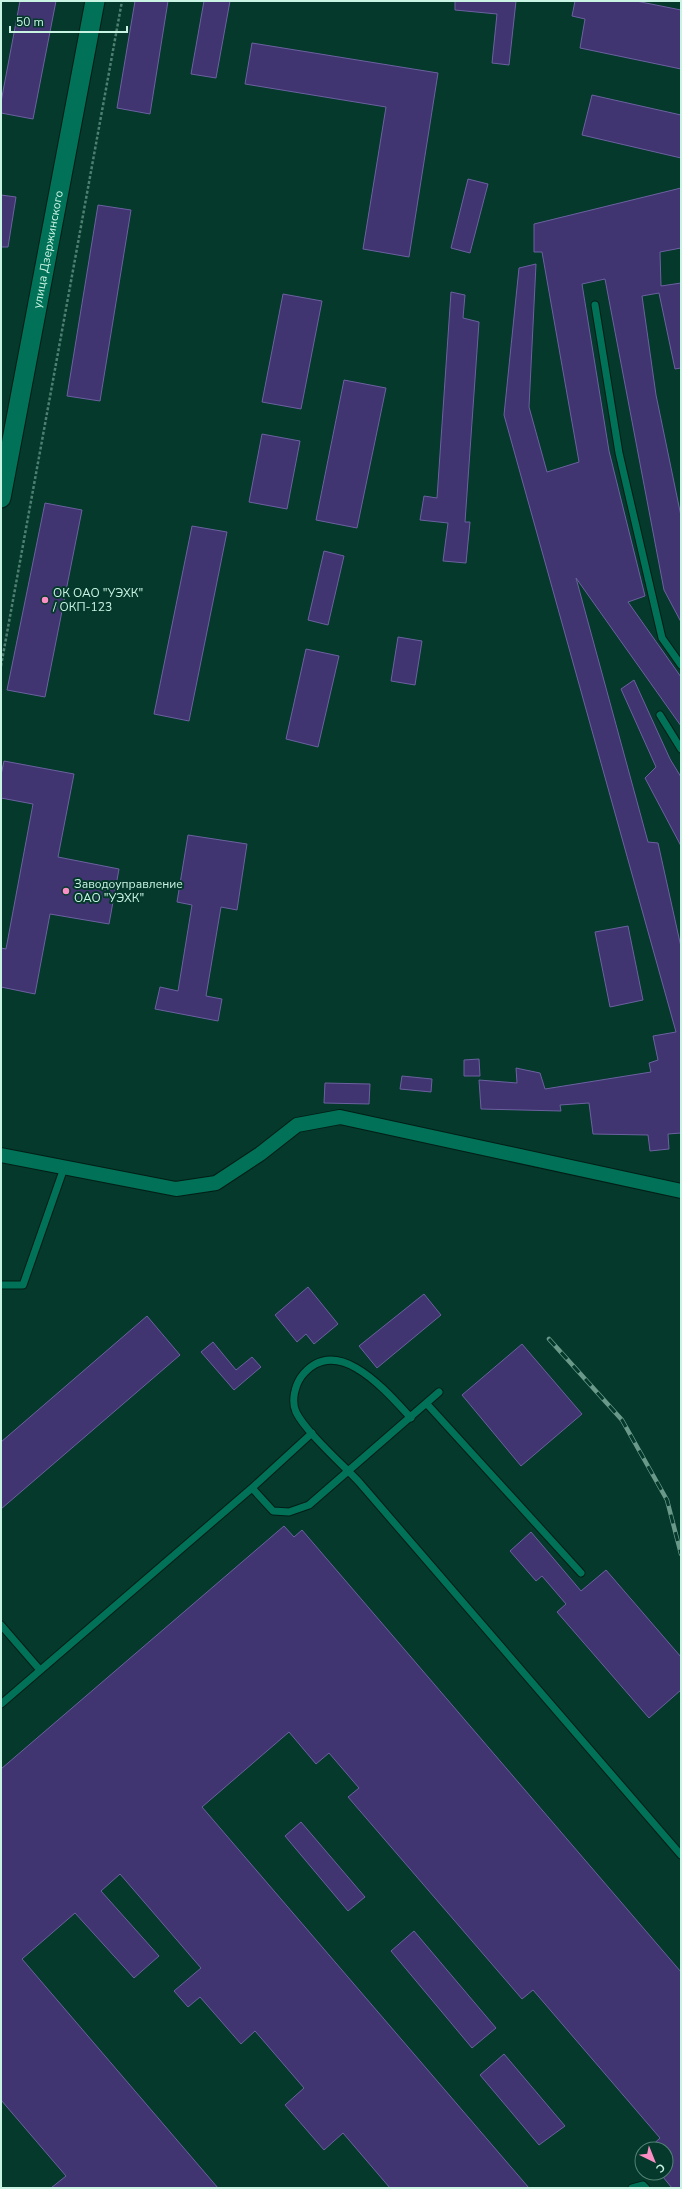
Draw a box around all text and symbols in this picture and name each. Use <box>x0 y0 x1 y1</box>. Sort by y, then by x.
scale bar <box>10 8 127 34</box>
text: 50 m <box>16 14 44 30</box>
street label: улица Дзержинского <box>29 189 67 310</box>
place label: ОК ОАО "УЭХК" / ОКП-123 <box>52 585 143 615</box>
marker: ОК ОАО "УЭХК" / ОКП-123 <box>40 595 50 605</box>
place label: Заводоуправление ОАО "УЭХК" <box>74 876 183 906</box>
marker: Заводоуправление ОАО "УЭХК" <box>61 886 71 896</box>
north arrow <box>634 2141 674 2181</box>
text: С <box>652 2160 668 2176</box>

